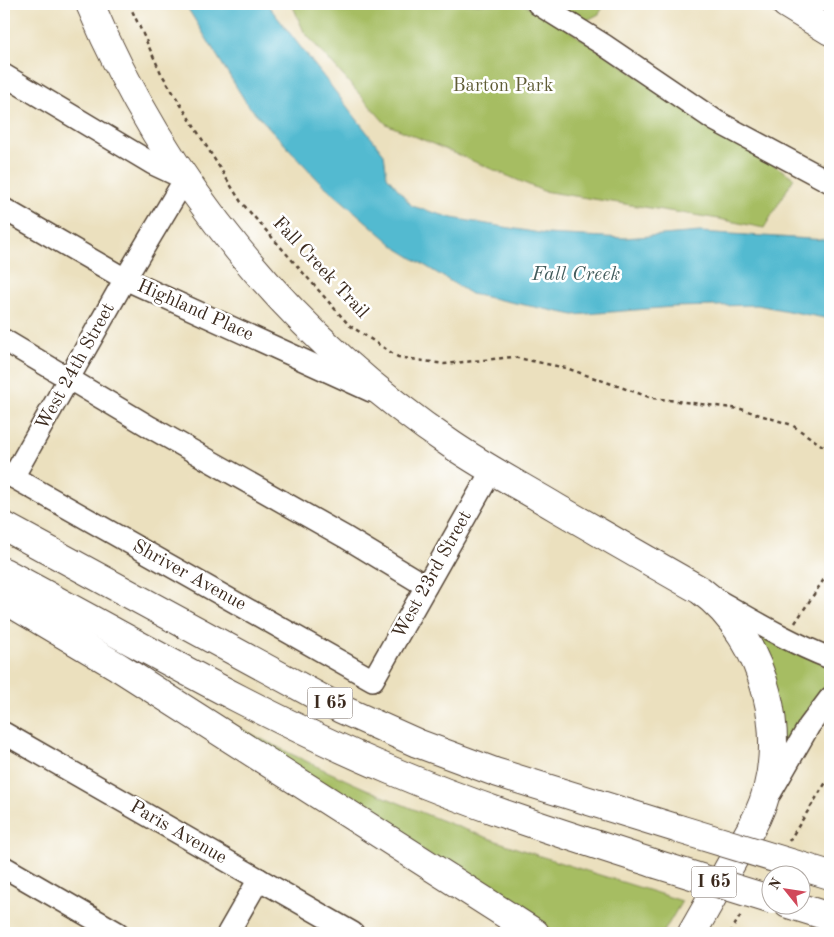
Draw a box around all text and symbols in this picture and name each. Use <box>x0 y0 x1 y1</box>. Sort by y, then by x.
park label: Barton Park <box>452 77 554 96</box>
street label: Fall Creek Trail <box>268 214 372 322</box>
water label: Fall Creek <box>531 265 620 285</box>
street label: Highland Place <box>134 277 256 345</box>
street label: West 24th Street <box>33 300 119 434</box>
street label: West 23rd Street <box>390 508 476 642</box>
street label: Shriver Avenue <box>129 537 249 615</box>
road number: I 65 <box>308 688 352 718</box>
street label: Paris Avenue <box>126 798 230 868</box>
north arrow <box>762 864 812 914</box>
road number: I 65 <box>692 866 736 898</box>
text: N <box>767 876 784 892</box>

